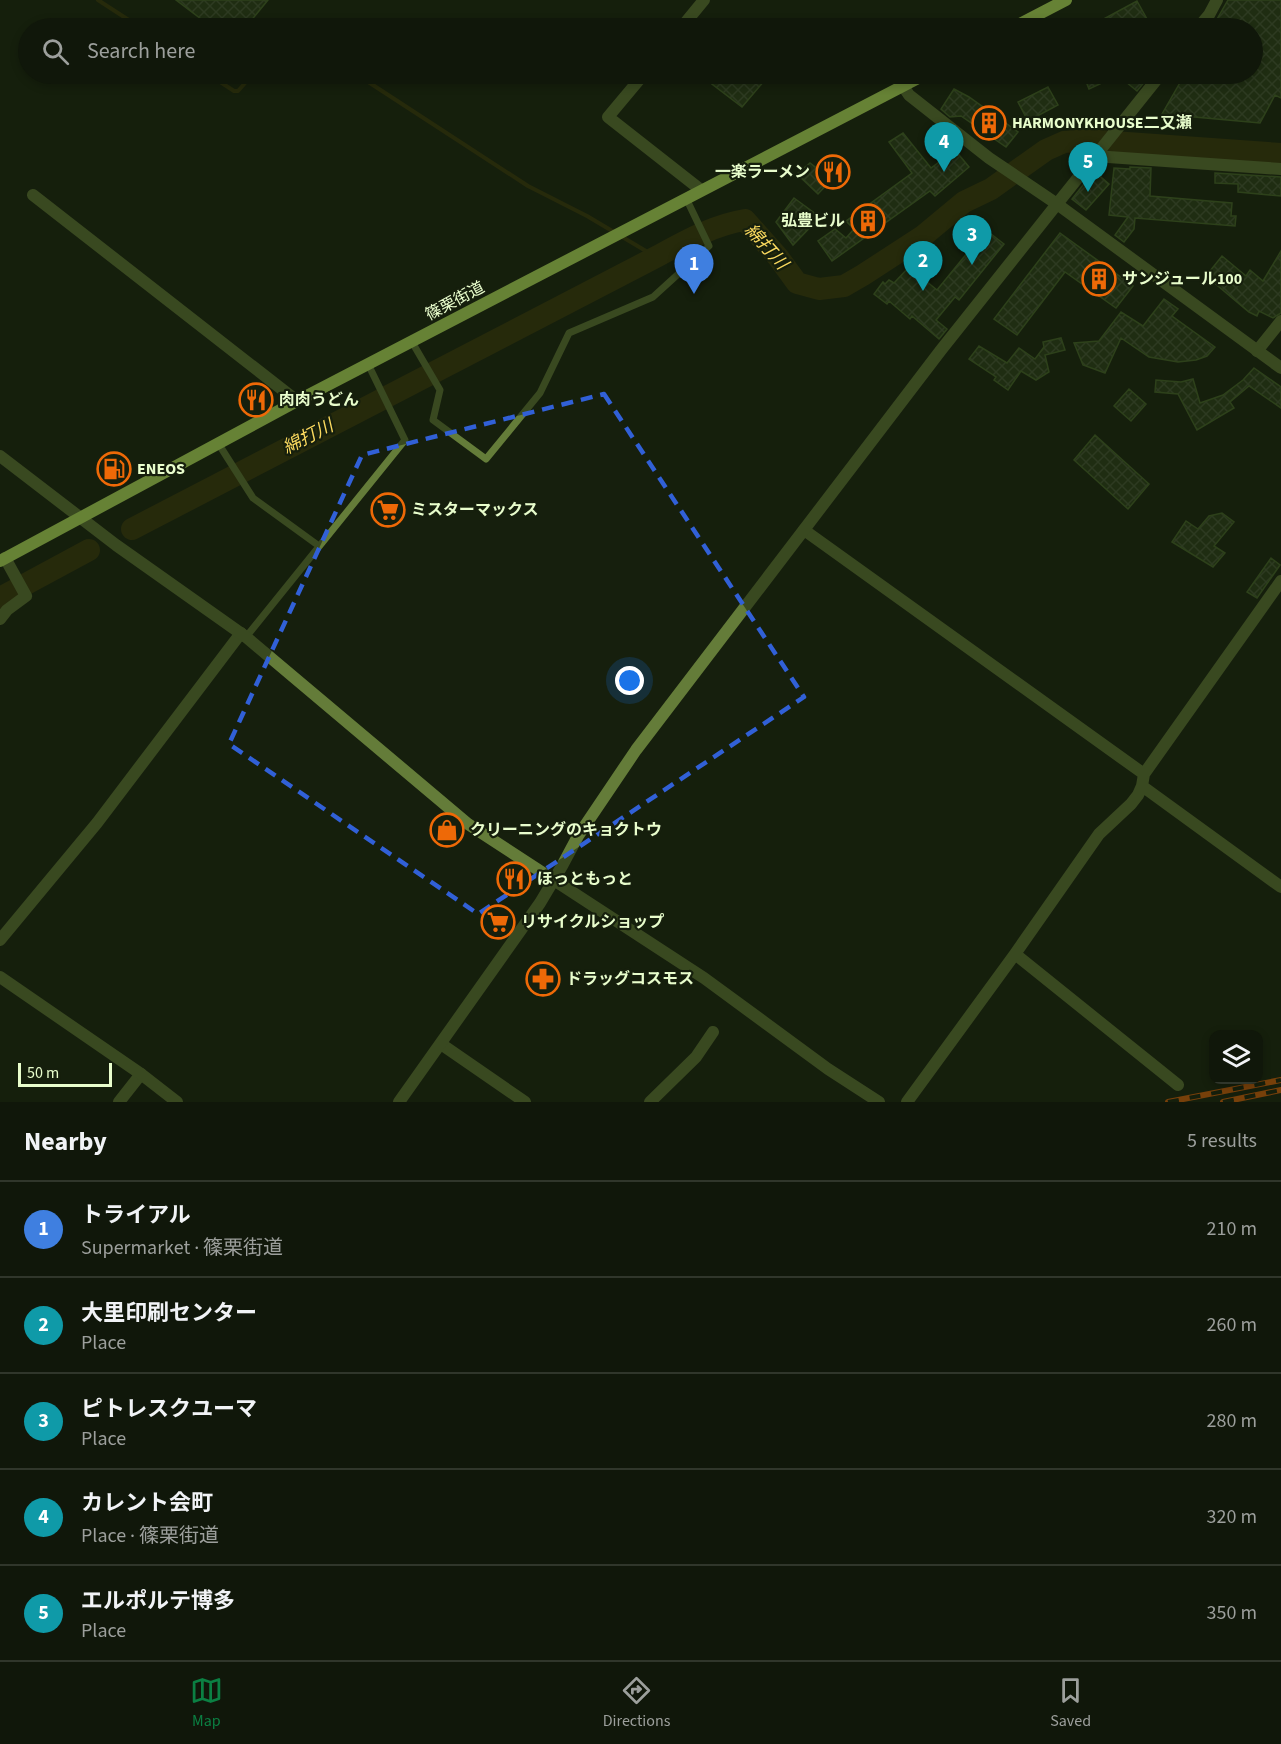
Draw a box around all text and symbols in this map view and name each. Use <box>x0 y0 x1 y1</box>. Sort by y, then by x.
search box <box>18 18 1263 84</box>
icon: search <box>39 35 72 68</box>
text: Search here <box>87 35 195 67</box>
building icon: HARMONYKHOUSE二又瀬 <box>971 105 1007 141</box>
place label: HARMONYKHOUSE二又瀬 <box>1012 112 1192 134</box>
pin: 4 <box>924 122 964 172</box>
pin: 5 <box>1068 142 1108 192</box>
restaurant icon: 一楽ラーメン <box>815 154 851 190</box>
place label: 一楽ラーメン <box>715 161 810 183</box>
building icon: 弘豊ビル <box>850 203 886 239</box>
place label: 弘豊ビル <box>781 210 845 232</box>
pin: 3 <box>952 216 992 265</box>
water label: 綿打川 <box>739 219 795 277</box>
pin: 2 <box>904 242 942 291</box>
pin: 1 <box>674 244 714 294</box>
building icon: サンジュール100 <box>1081 261 1117 297</box>
place label: サンジュール100 <box>1122 268 1242 290</box>
street label: 篠栗街道 <box>422 276 488 326</box>
restaurant icon: 肉肉うどん <box>238 382 274 418</box>
place label: 肉肉うどん <box>279 389 359 411</box>
water label: 綿打川 <box>278 413 340 460</box>
fuel station icon: ENEOS <box>96 451 132 487</box>
place label: ENEOS <box>137 458 185 480</box>
supermarket icon: ミスターマックス <box>370 492 406 528</box>
place label: ミスターマックス <box>411 499 539 521</box>
your location <box>615 666 644 695</box>
shop icon: クリーニングのキョクトウ <box>429 812 465 848</box>
place label: クリーニングのキョクトウ <box>470 819 662 841</box>
restaurant icon: ほっともっと <box>496 861 532 897</box>
place label: ほっともっと <box>537 868 633 890</box>
supermarket icon: リサイクルショップ <box>480 904 516 940</box>
place label: リサイクルショップ <box>521 911 664 933</box>
pharmacy icon: ドラッグコスモス <box>525 961 561 997</box>
place label: ドラッグコスモス <box>566 968 694 990</box>
map controls <box>1209 1030 1263 1084</box>
button: layers <box>1209 1030 1263 1084</box>
scale bar <box>18 1060 112 1088</box>
text: 50 m <box>27 1062 59 1084</box>
text: Nearby <box>24 1123 107 1160</box>
text: 5 results <box>1187 1127 1257 1155</box>
text: トライアル <box>81 1199 191 1231</box>
text: 1 <box>38 1215 49 1243</box>
text: 210 m <box>1207 1215 1257 1243</box>
text: Supermarket · 篠栗街道 <box>81 1234 283 1262</box>
text: 大里印刷センター <box>81 1297 257 1329</box>
text: 2 <box>38 1311 49 1339</box>
text: 260 m <box>1207 1311 1257 1339</box>
text: Place <box>81 1329 126 1357</box>
text: ピトレスクユーマ <box>81 1393 257 1425</box>
text: 3 <box>38 1407 49 1435</box>
text: 280 m <box>1207 1407 1257 1435</box>
text: Place <box>81 1425 126 1453</box>
text: カレント会町 <box>81 1487 213 1519</box>
text: 4 <box>38 1503 49 1531</box>
text: 320 m <box>1207 1503 1257 1531</box>
text: Place · 篠栗街道 <box>81 1522 219 1550</box>
text: エルポルテ博多 <box>81 1585 235 1617</box>
text: 5 <box>38 1599 49 1627</box>
text: 350 m <box>1207 1599 1257 1627</box>
text: Place <box>81 1617 126 1645</box>
tab: Map <box>190 1674 223 1732</box>
tab: Directions <box>603 1674 670 1732</box>
tab: Saved <box>1050 1674 1091 1732</box>

